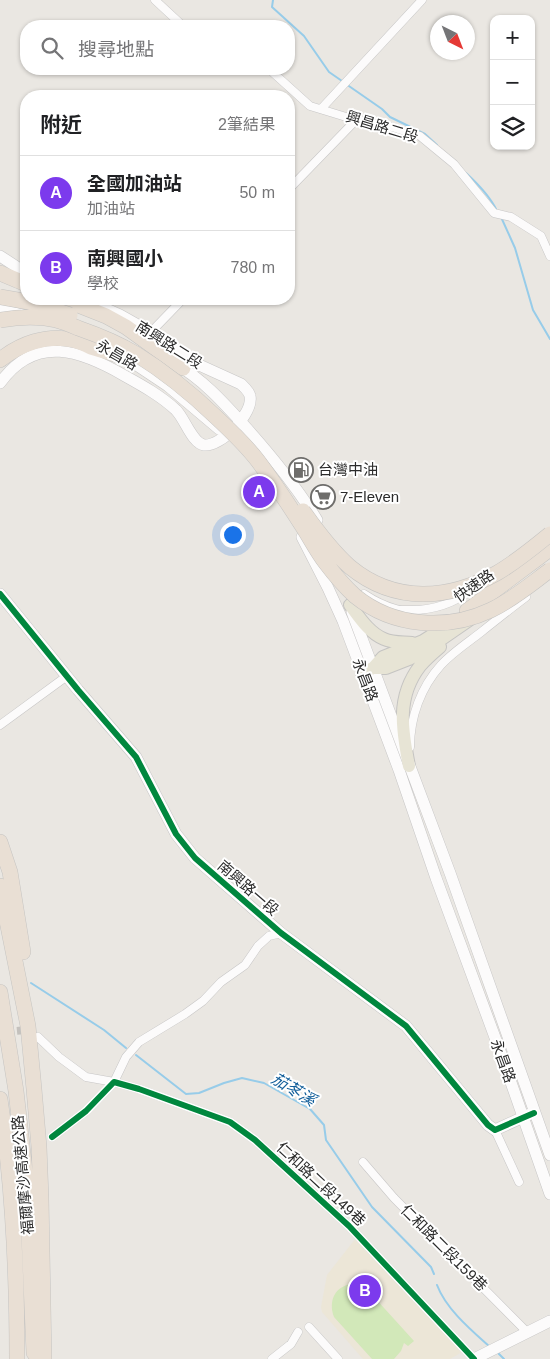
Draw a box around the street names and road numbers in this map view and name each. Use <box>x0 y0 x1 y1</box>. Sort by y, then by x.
street label: 興昌路二段 <box>344 107 421 146</box>
street label: 南興路二段 <box>133 317 206 372</box>
street label: 永昌路 <box>94 336 141 373</box>
street label: 快速路 <box>450 566 497 605</box>
street label: 永昌路 <box>349 656 381 704</box>
street label: 南興路一段 <box>214 857 282 919</box>
street label: 永昌路 <box>488 1037 519 1085</box>
street label: 福爾摩沙高速公路 <box>9 1115 36 1236</box>
street label: 仁和路二段149巷 <box>273 1138 369 1229</box>
street label: 仁和路二段159巷 <box>398 1201 491 1294</box>

